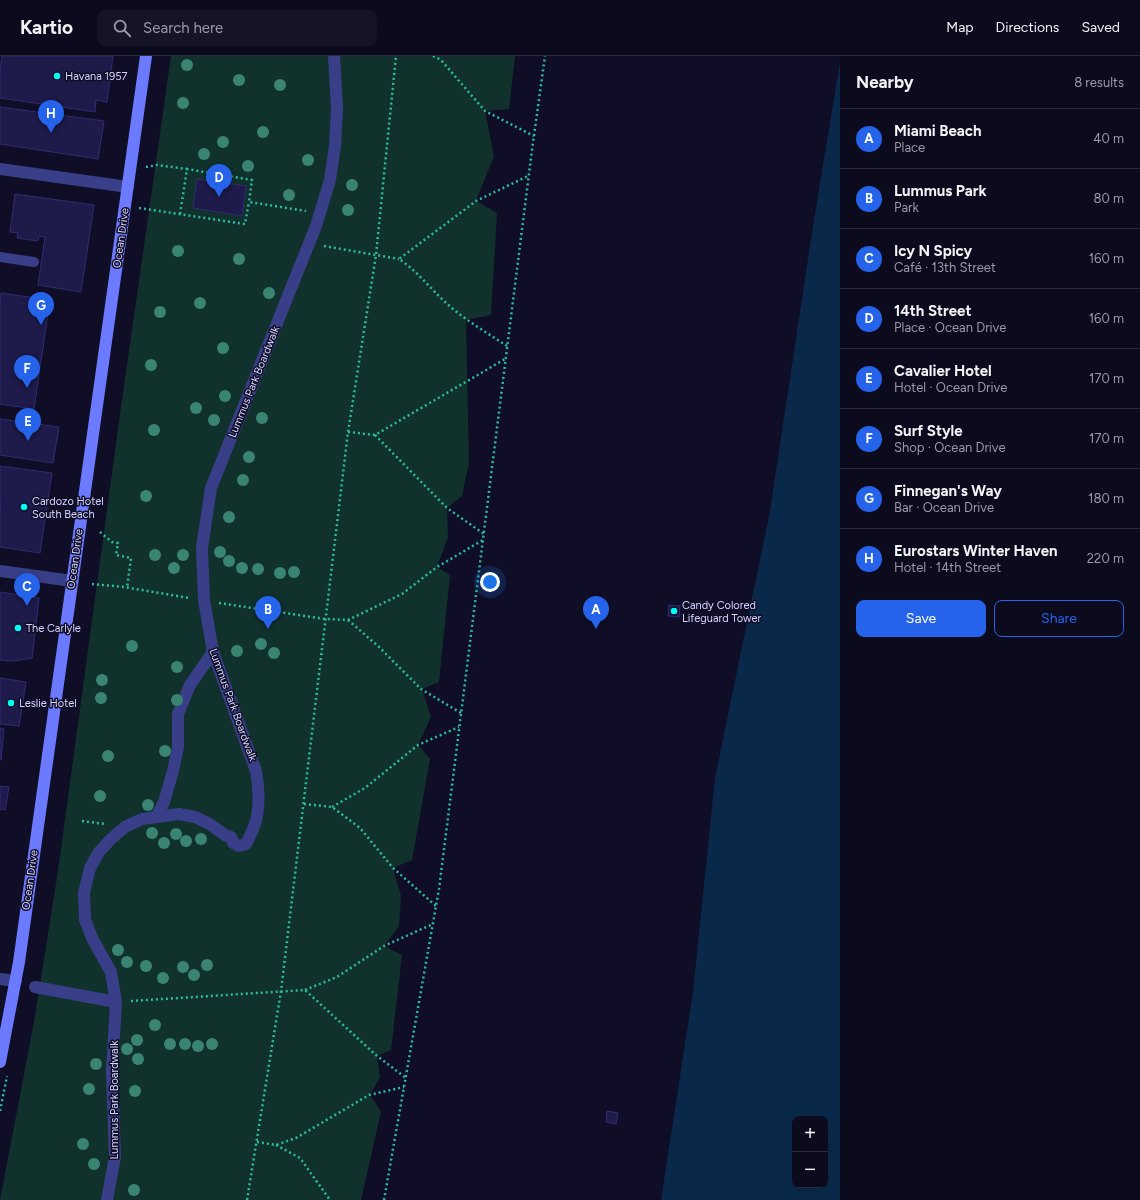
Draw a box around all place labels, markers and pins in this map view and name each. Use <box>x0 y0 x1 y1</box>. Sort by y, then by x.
place label: Havana 1957 <box>65 70 128 83</box>
marker: Havana 1957 <box>52 71 62 81</box>
pin: H <box>38 100 64 133</box>
pin: D <box>206 164 232 197</box>
pin: G <box>28 292 54 325</box>
pin: F <box>14 355 40 388</box>
pin: E <box>15 408 41 441</box>
place label: Cardozo Hotel South Beach <box>32 495 104 521</box>
marker: Cardozo Hotel South Beach <box>19 502 29 512</box>
pin: C <box>14 573 40 606</box>
pin: B <box>255 596 281 629</box>
pin: A <box>583 596 609 629</box>
place label: Candy Colored Lifeguard Tower <box>682 599 762 625</box>
marker: Candy Colored Lifeguard Tower <box>669 606 679 616</box>
place label: The Carlyle <box>26 622 81 635</box>
marker: The Carlyle <box>13 623 23 633</box>
place label: Leslie Hotel <box>19 697 77 710</box>
marker: Leslie Hotel <box>6 698 16 708</box>

